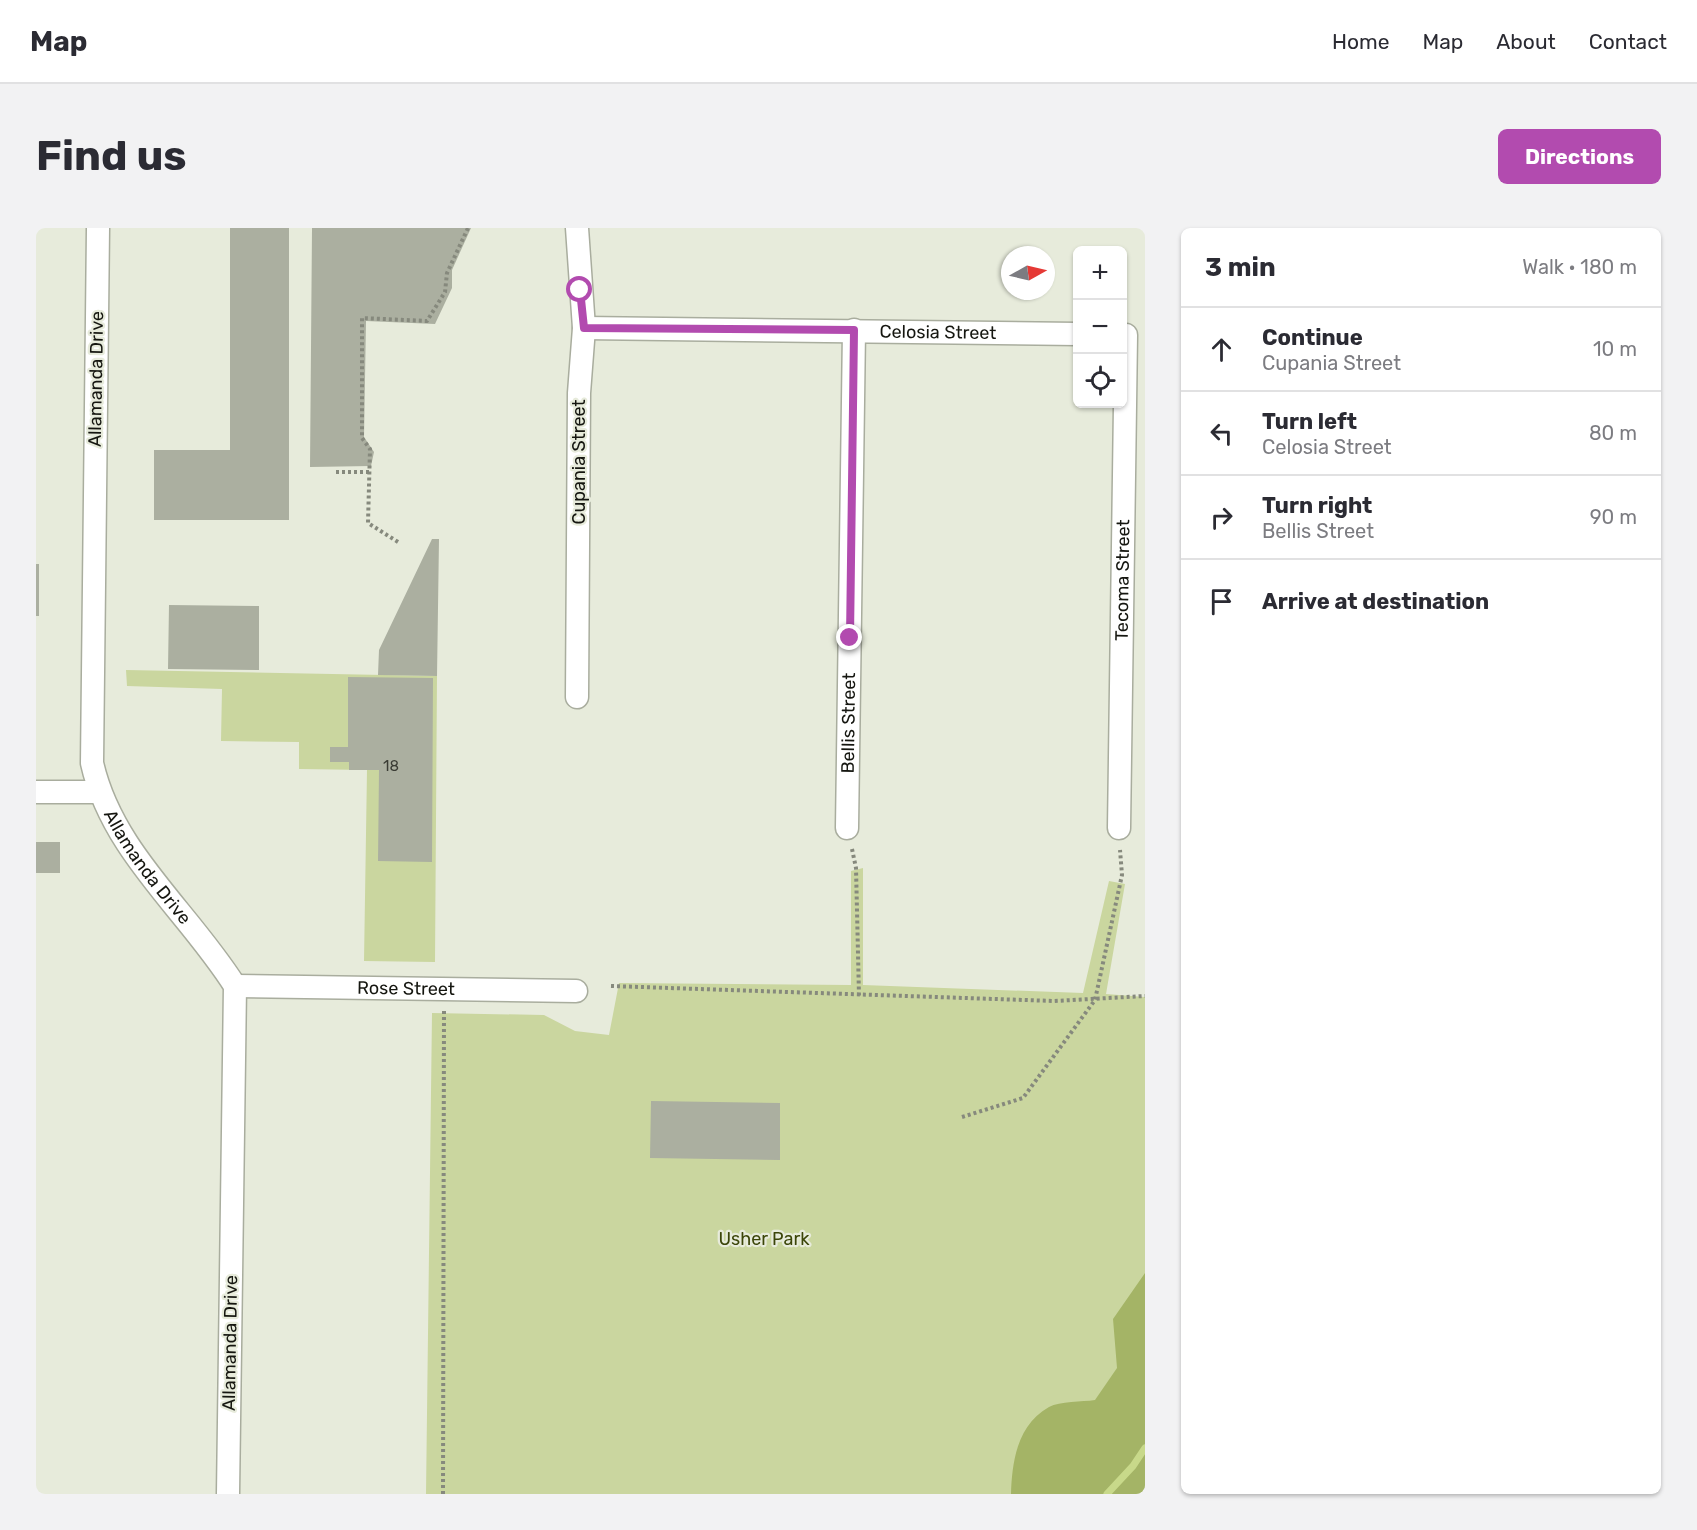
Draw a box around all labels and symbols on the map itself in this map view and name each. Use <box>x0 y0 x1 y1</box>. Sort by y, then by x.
north arrow <box>1001 246 1055 300</box>
route start <box>566 276 592 302</box>
street label: Allamanda Drive <box>84 311 108 447</box>
street label: Celosia Street <box>879 321 997 344</box>
street label: Cupania Street <box>568 399 590 525</box>
street label: Tecoma Street <box>1111 519 1134 641</box>
route end <box>836 624 862 650</box>
street label: Bellis Street <box>837 672 860 774</box>
house number: 18 <box>383 757 399 775</box>
street label: Allamanda Drive <box>99 806 196 929</box>
street label: Rose Street <box>357 977 455 1000</box>
park label: Usher Park <box>718 1228 810 1250</box>
street label: Allamanda Drive <box>218 1275 242 1411</box>

